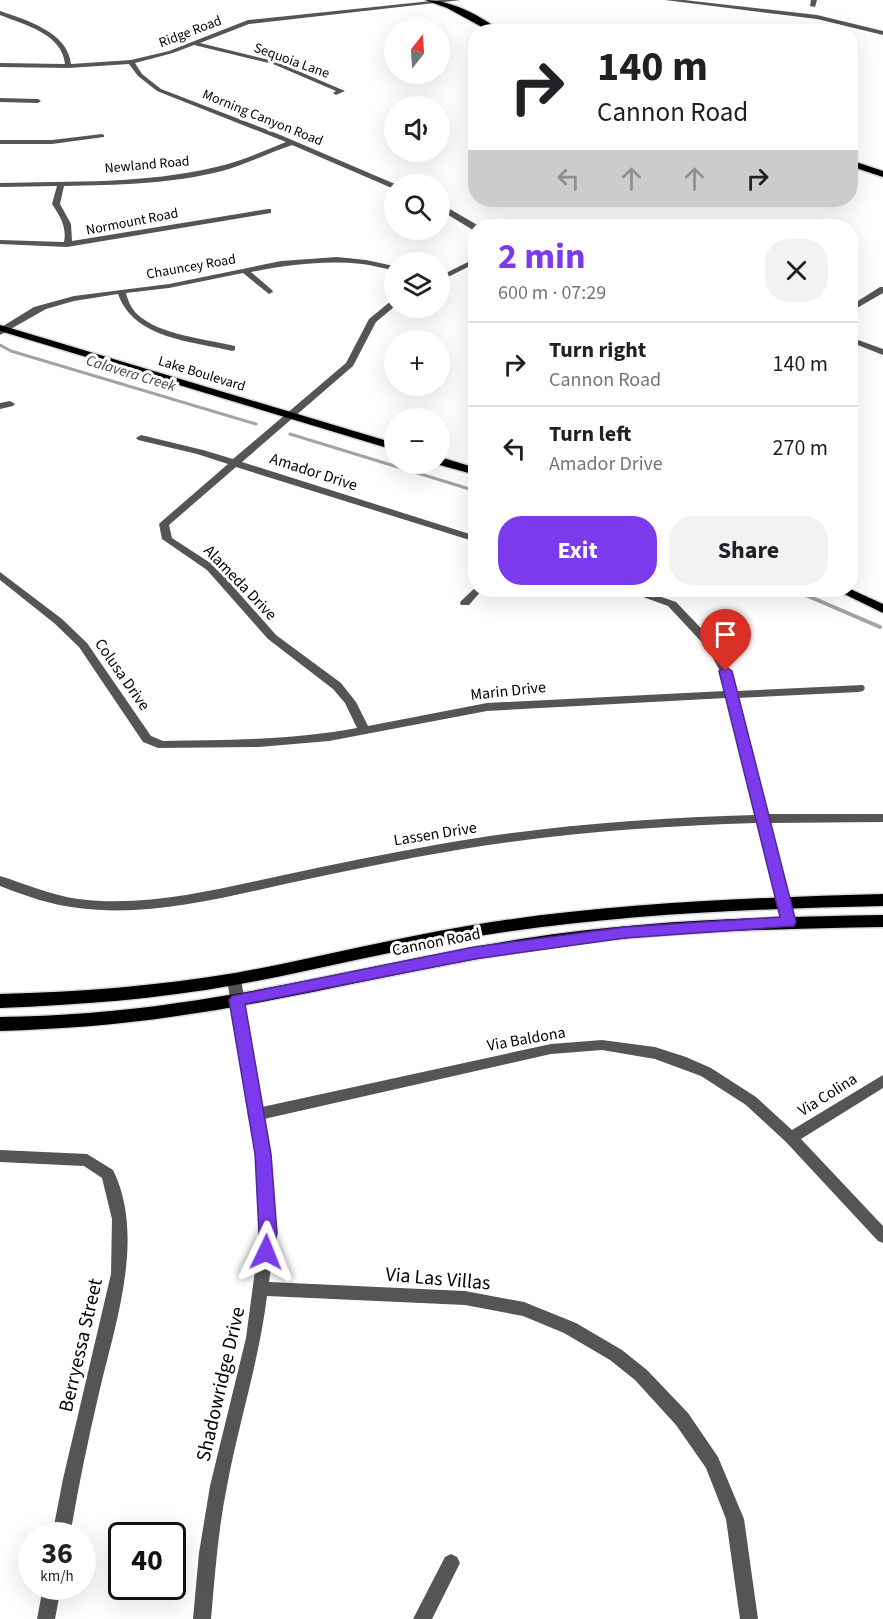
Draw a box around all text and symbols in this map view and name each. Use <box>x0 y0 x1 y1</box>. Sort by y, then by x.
street label: Ridge Road <box>156 11 225 53</box>
north arrow <box>384 18 450 84</box>
map controls <box>384 18 450 474</box>
text: 140 m <box>597 37 708 97</box>
street label: Sequoia Lane <box>251 38 332 84</box>
icon: right <box>498 48 576 126</box>
street label: Morning Canyon Road <box>199 85 326 151</box>
text: Cannon Road <box>597 93 748 132</box>
button: sound <box>384 96 450 162</box>
street label: Newland Road <box>104 151 190 179</box>
icon: left <box>552 162 585 195</box>
icon: ahead <box>615 162 648 195</box>
icon: ahead <box>678 162 711 195</box>
icon: right <box>741 162 774 195</box>
button: search <box>384 174 450 240</box>
street label: Normount Road <box>84 203 180 241</box>
text: 2 min <box>498 231 586 282</box>
button: close <box>765 239 828 302</box>
street label: Chauncey Road <box>145 249 237 285</box>
button: layers <box>384 252 450 318</box>
text: 600 m · 07:29 <box>498 279 606 307</box>
button: + <box>384 330 450 396</box>
text: Turn right <box>549 334 646 366</box>
icon: right <box>498 348 531 381</box>
text: 140 m <box>773 348 828 380</box>
water label: Calavera Creek <box>83 350 179 397</box>
street label: Lake Boulevard <box>156 351 248 397</box>
text: Cannon Road <box>549 366 661 394</box>
button: − <box>384 408 450 474</box>
text: Turn left <box>549 418 631 450</box>
icon: left <box>498 432 531 465</box>
text: 270 m <box>773 432 828 464</box>
street label: Amador Drive <box>267 447 360 496</box>
text: Amador Drive <box>549 450 663 478</box>
button: Exit <box>498 516 657 585</box>
button: Share <box>669 516 828 585</box>
street label: Alameda Drive <box>199 540 282 625</box>
pin <box>700 609 751 671</box>
icon: arrive <box>709 618 742 651</box>
street label: Colusa Drive <box>89 634 155 715</box>
street label: Marin Drive <box>469 676 547 706</box>
street label: Lassen Drive <box>392 817 478 851</box>
street label: Cannon Road <box>390 923 482 961</box>
street label: Via Baldona <box>485 1021 567 1057</box>
street label: Via Colina <box>794 1068 861 1122</box>
position arrow <box>234 1220 298 1284</box>
street label: Via Las Villas <box>384 1260 492 1298</box>
street label: Berryessa Street <box>52 1275 110 1415</box>
street label: Shadowridge Drive <box>190 1304 252 1464</box>
speed limit sign: 40 <box>108 1522 186 1600</box>
text: 36 <box>41 1532 73 1575</box>
text: km/h <box>40 1566 74 1587</box>

